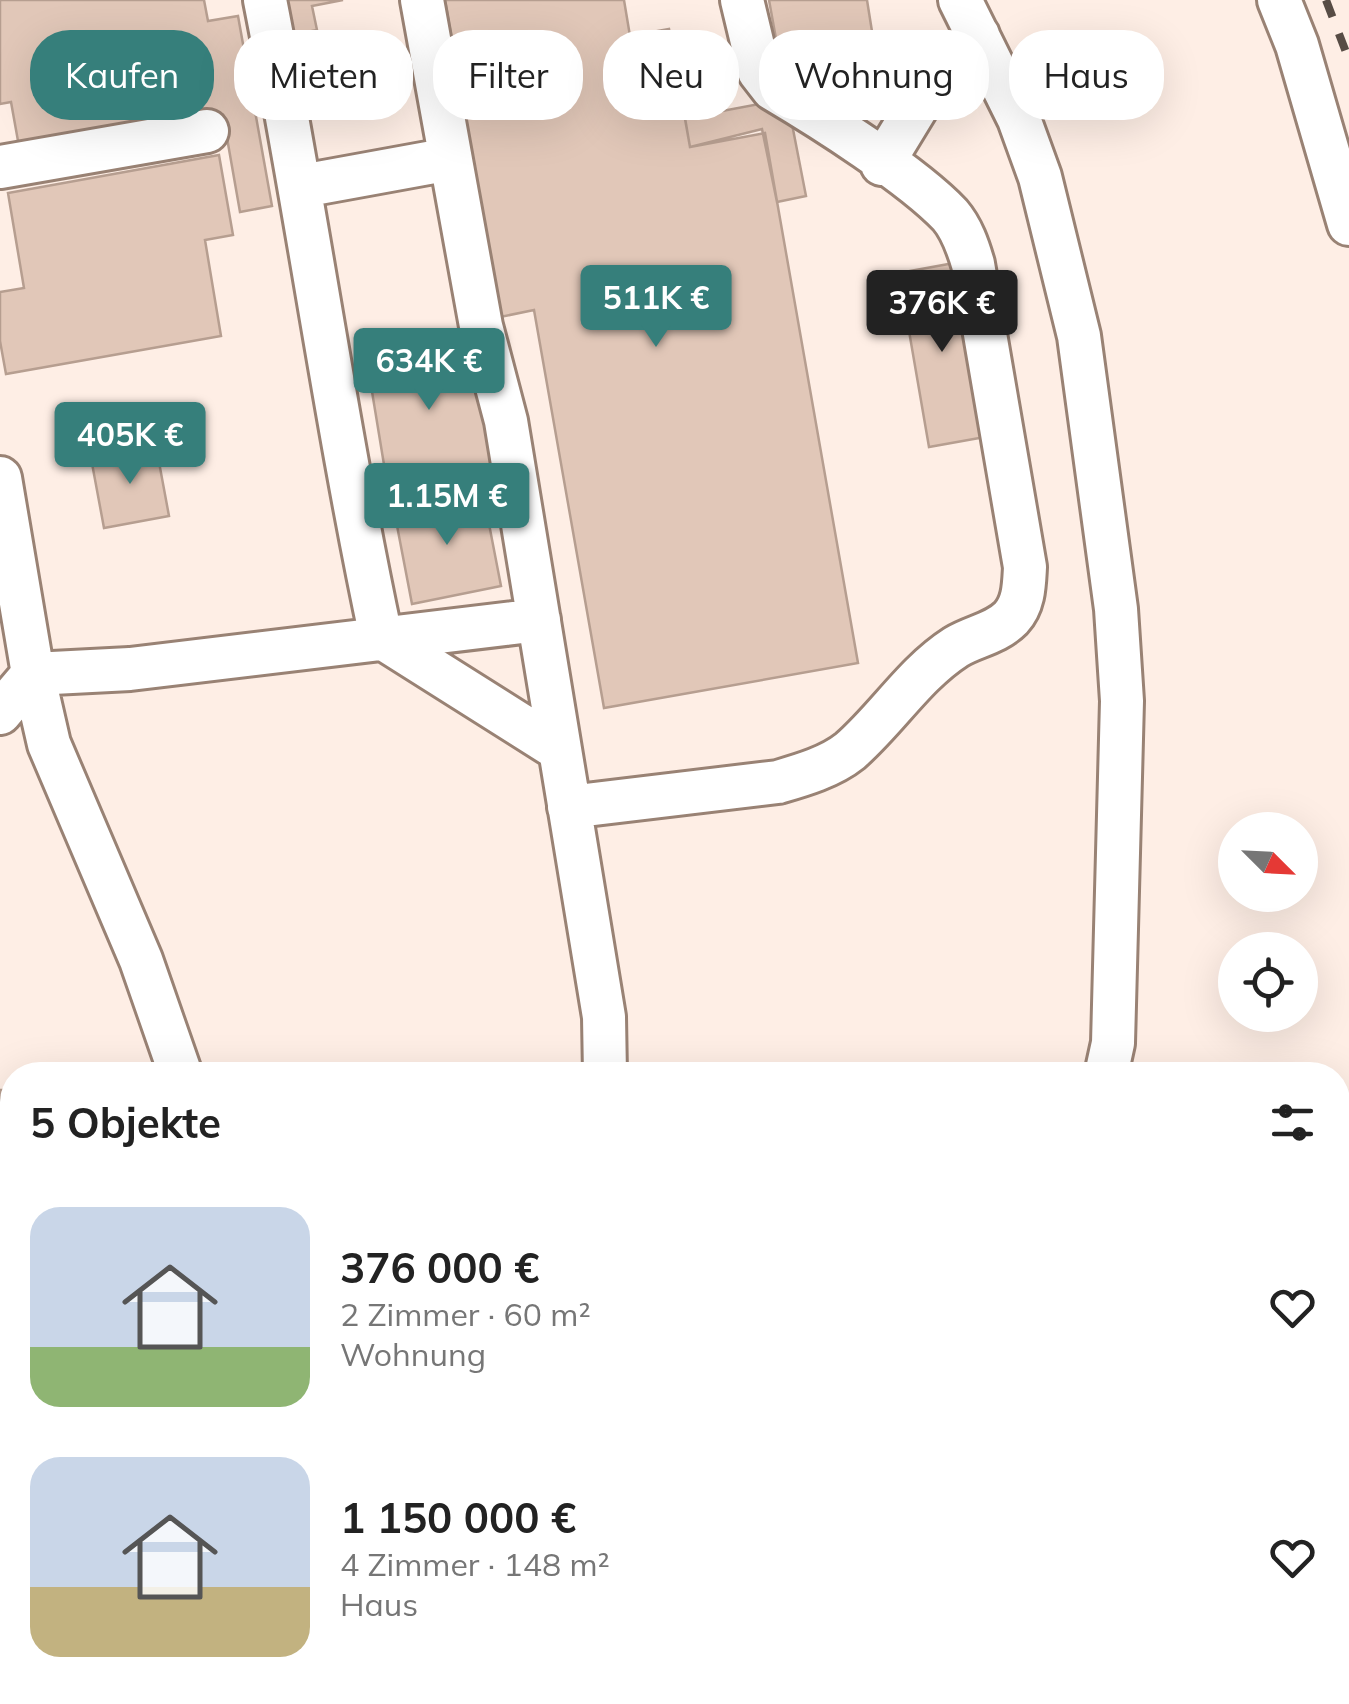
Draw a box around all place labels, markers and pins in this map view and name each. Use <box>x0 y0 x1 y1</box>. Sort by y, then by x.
pin: 511K € <box>575 265 737 350</box>
pin: 376K € <box>861 270 1023 355</box>
pin: 634K € <box>348 328 510 413</box>
pin: 405K € <box>49 402 211 487</box>
pin: 1.15M € <box>355 463 539 548</box>

